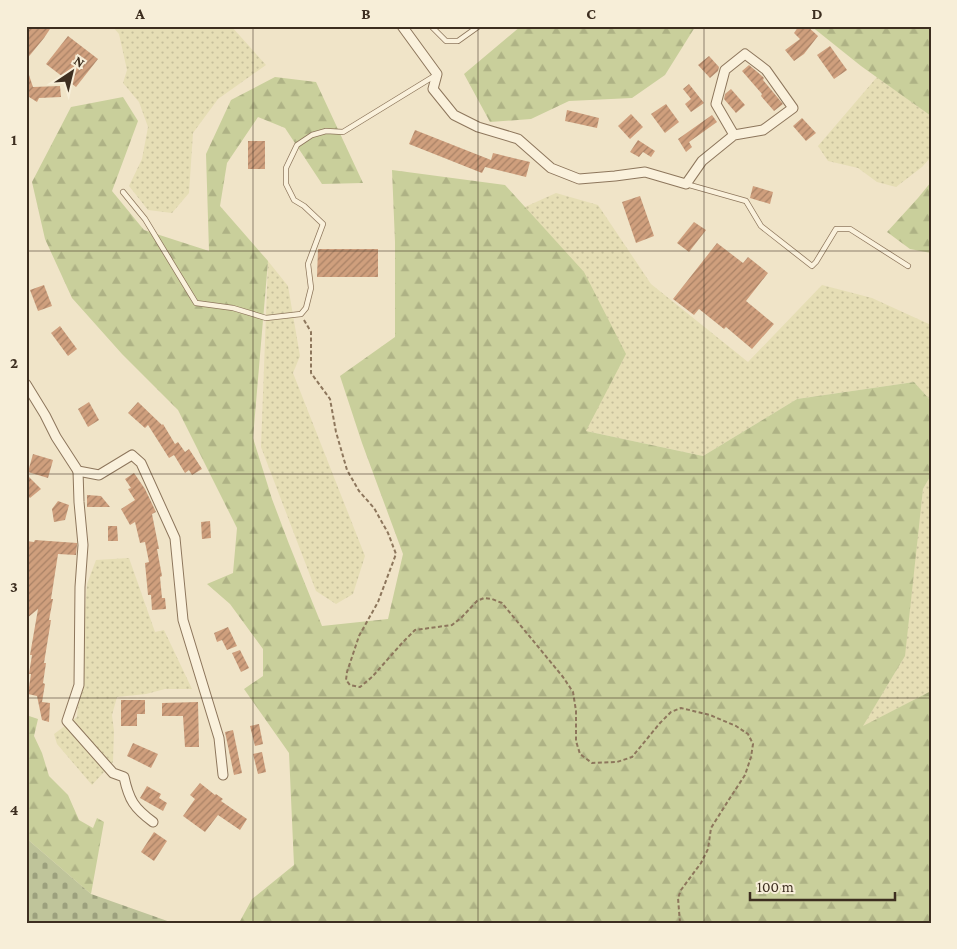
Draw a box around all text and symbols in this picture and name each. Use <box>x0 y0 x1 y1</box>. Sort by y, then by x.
text: A <box>134 5 145 22</box>
text: B <box>361 5 371 22</box>
text: C <box>586 5 596 22</box>
text: D <box>811 5 823 22</box>
north arrow <box>48 48 98 98</box>
text: N <box>71 52 88 71</box>
text: 1 <box>11 131 17 148</box>
text: 2 <box>10 354 18 371</box>
text: 3 <box>10 578 18 595</box>
text: 4 <box>10 801 19 818</box>
scale bar <box>750 869 894 901</box>
text: 100 m <box>757 879 794 895</box>

